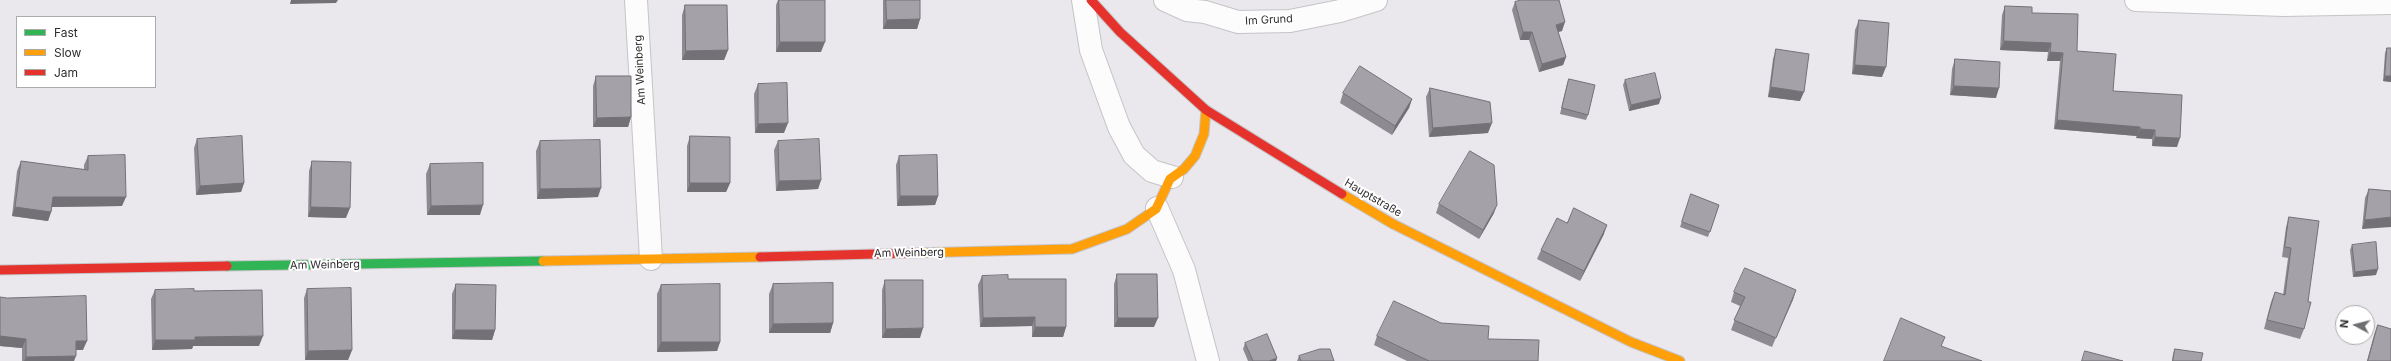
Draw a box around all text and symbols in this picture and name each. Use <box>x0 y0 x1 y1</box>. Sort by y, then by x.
street label: Im Grund <box>1245 12 1293 28</box>
legend <box>16 16 156 88</box>
text: Fast <box>54 25 78 40</box>
street label: Am Weinberg <box>632 35 648 105</box>
text: Slow <box>54 45 81 60</box>
text: Jam <box>54 65 78 80</box>
street label: Hauptstraße <box>1342 176 1404 220</box>
street label: Am Weinberg <box>874 246 944 260</box>
street label: Am Weinberg <box>290 258 360 272</box>
north arrow <box>2335 305 2375 345</box>
text: N <box>2337 319 2352 329</box>

